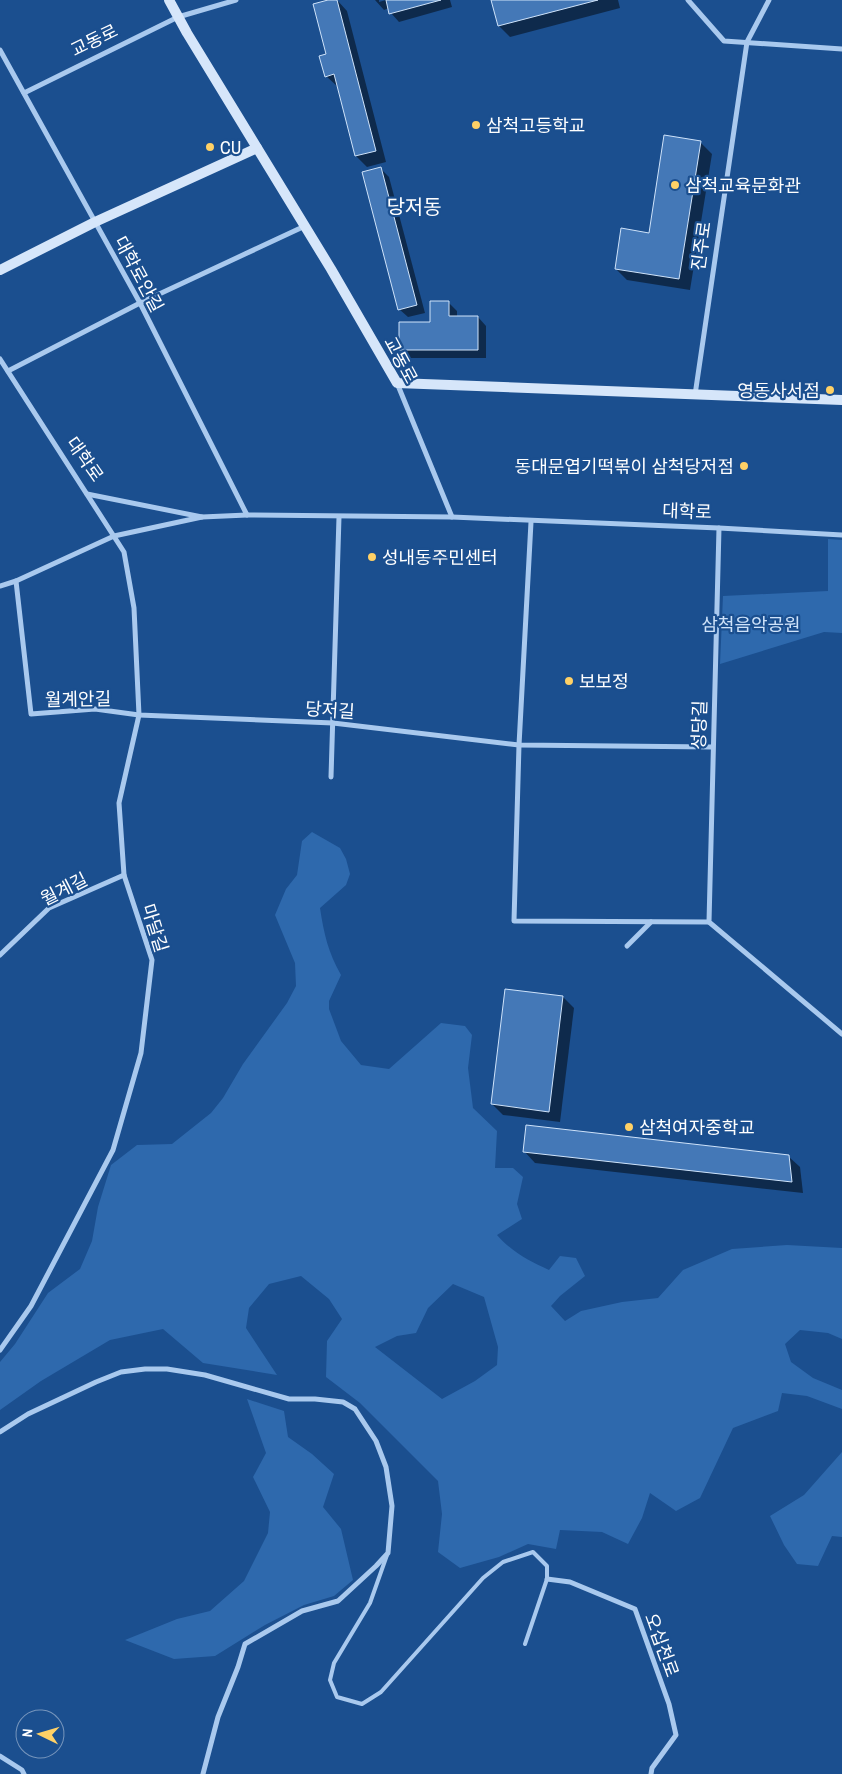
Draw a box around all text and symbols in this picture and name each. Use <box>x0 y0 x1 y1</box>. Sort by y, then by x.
street label: 교동로 <box>66 18 122 62</box>
place label: 삼척고등학교 <box>486 113 585 138</box>
marker: 삼척고등학교 <box>470 119 482 131</box>
place label: CU <box>220 135 241 160</box>
marker: CU <box>204 141 216 153</box>
place label: 삼척교육문화관 <box>685 173 801 198</box>
marker: 삼척교육문화관 <box>669 179 681 191</box>
district label: 당저동 <box>386 193 442 220</box>
street label: 진주로 <box>685 220 717 272</box>
street label: 대학로안길 <box>109 232 169 316</box>
street label: 교동로 <box>378 332 424 388</box>
place label: 영동사서점 <box>737 378 820 403</box>
marker: 영동사서점 <box>824 384 836 396</box>
street label: 대학로 <box>61 431 109 487</box>
place label: 동대문엽기떡볶이 삼척당저점 <box>515 454 734 479</box>
marker: 동대문엽기떡볶이 삼척당저점 <box>738 460 750 472</box>
street label: 대학로 <box>662 498 712 524</box>
place label: 성내동주민센터 <box>382 545 498 570</box>
marker: 성내동주민센터 <box>366 551 378 563</box>
park label: 삼척음악공원 <box>701 612 801 637</box>
place label: 보보정 <box>579 669 629 694</box>
marker: 보보정 <box>563 675 575 687</box>
street label: 월계안길 <box>45 686 111 712</box>
street label: 당저길 <box>304 696 356 724</box>
street label: 성당길 <box>686 700 712 750</box>
street label: 월계길 <box>36 867 92 911</box>
street label: 마달길 <box>136 901 174 955</box>
place label: 삼척여자중학교 <box>639 1115 755 1140</box>
marker: 삼척여자중학교 <box>623 1121 635 1133</box>
street label: 오십천로 <box>639 1610 685 1680</box>
north arrow <box>15 1709 65 1759</box>
text: N <box>18 1728 36 1738</box>

